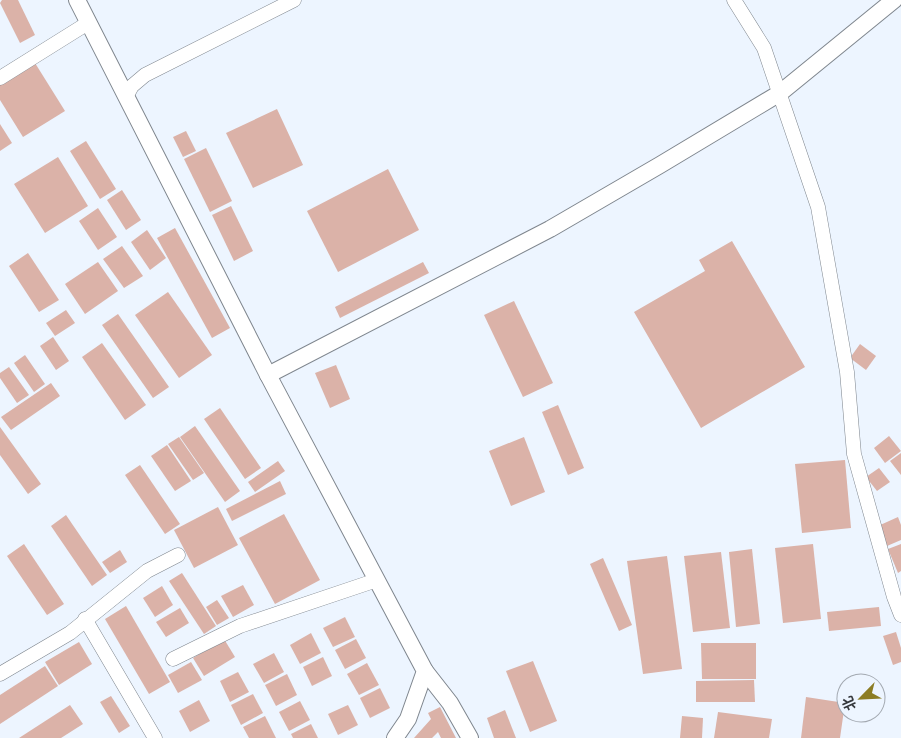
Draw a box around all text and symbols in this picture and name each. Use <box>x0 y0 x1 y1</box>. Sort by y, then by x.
north arrow <box>836 673 886 723</box>
text: 北 <box>838 694 859 713</box>

